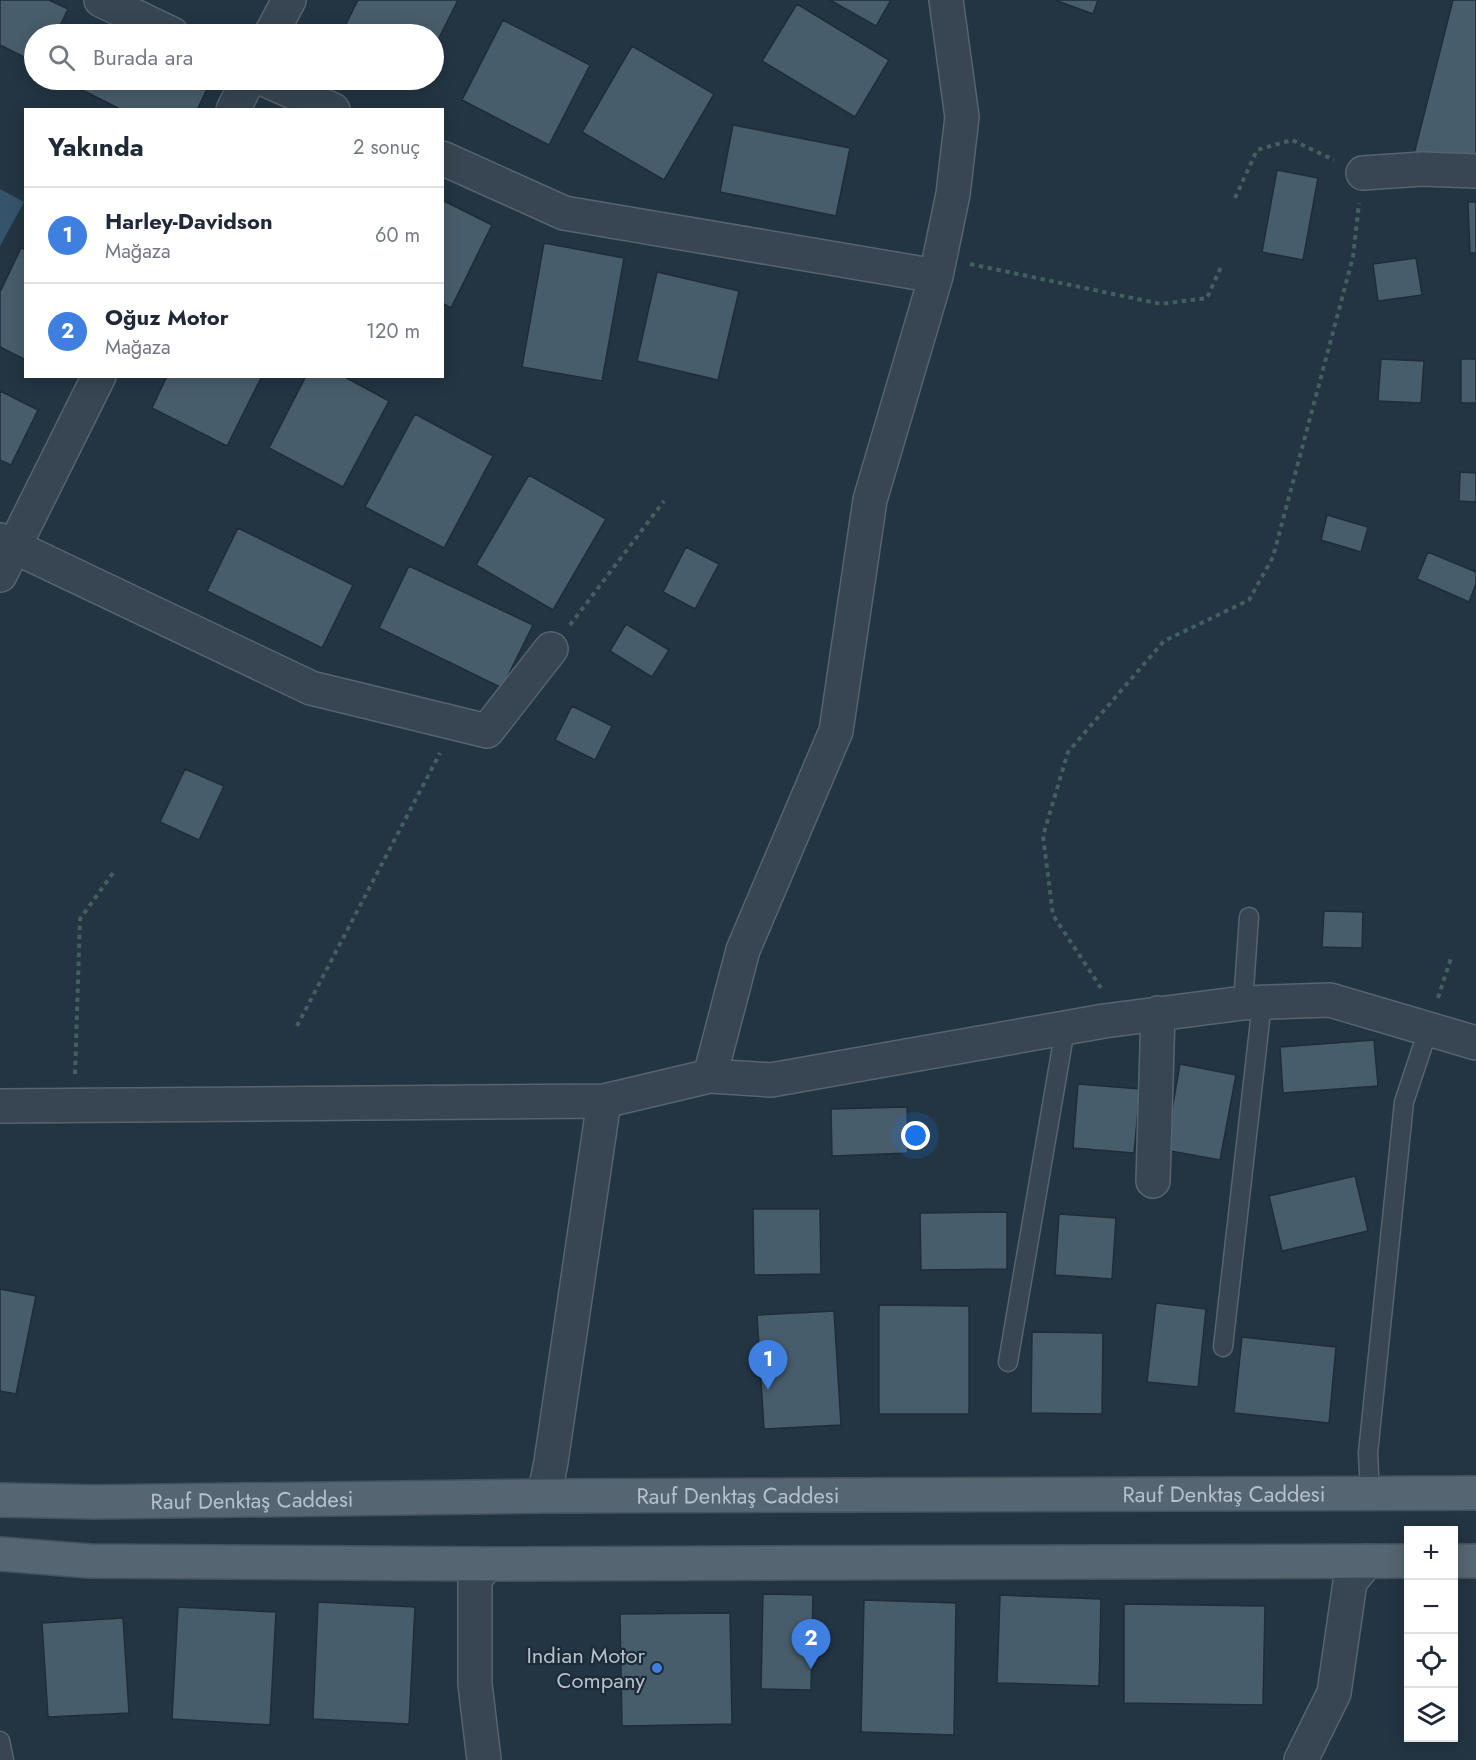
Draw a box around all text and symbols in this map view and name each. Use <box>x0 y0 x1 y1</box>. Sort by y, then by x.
search box <box>24 24 444 90</box>
icon: search <box>45 41 78 74</box>
text: Burada ara <box>93 41 193 73</box>
text: Yakında <box>48 128 144 166</box>
text: 2 sonuç <box>353 133 420 162</box>
text: Harley-Davidson <box>105 205 273 237</box>
text: 1 <box>62 221 73 250</box>
text: 60 m <box>375 221 420 250</box>
text: Mağaza <box>105 237 171 266</box>
text: Oğuz Motor <box>105 301 229 333</box>
text: 2 <box>61 317 74 346</box>
text: 120 m <box>366 317 420 346</box>
text: Mağaza <box>105 333 171 362</box>
your location <box>901 1121 930 1150</box>
pin: 1 <box>748 1340 788 1390</box>
street label: Rauf Denktaş Caddesi <box>1122 1477 1326 1510</box>
street label: Rauf Denktaş Caddesi <box>636 1479 840 1512</box>
street label: Rauf Denktaş Caddesi <box>150 1483 354 1517</box>
map controls <box>1404 1526 1458 1742</box>
button: + <box>1404 1526 1458 1580</box>
button: − <box>1404 1580 1458 1634</box>
pin: 2 <box>792 1620 830 1669</box>
button: locate <box>1404 1634 1458 1688</box>
place label: Indian Motor Company <box>526 1639 645 1696</box>
marker: Indian Motor Company <box>650 1661 664 1675</box>
button: layers <box>1404 1688 1458 1742</box>

